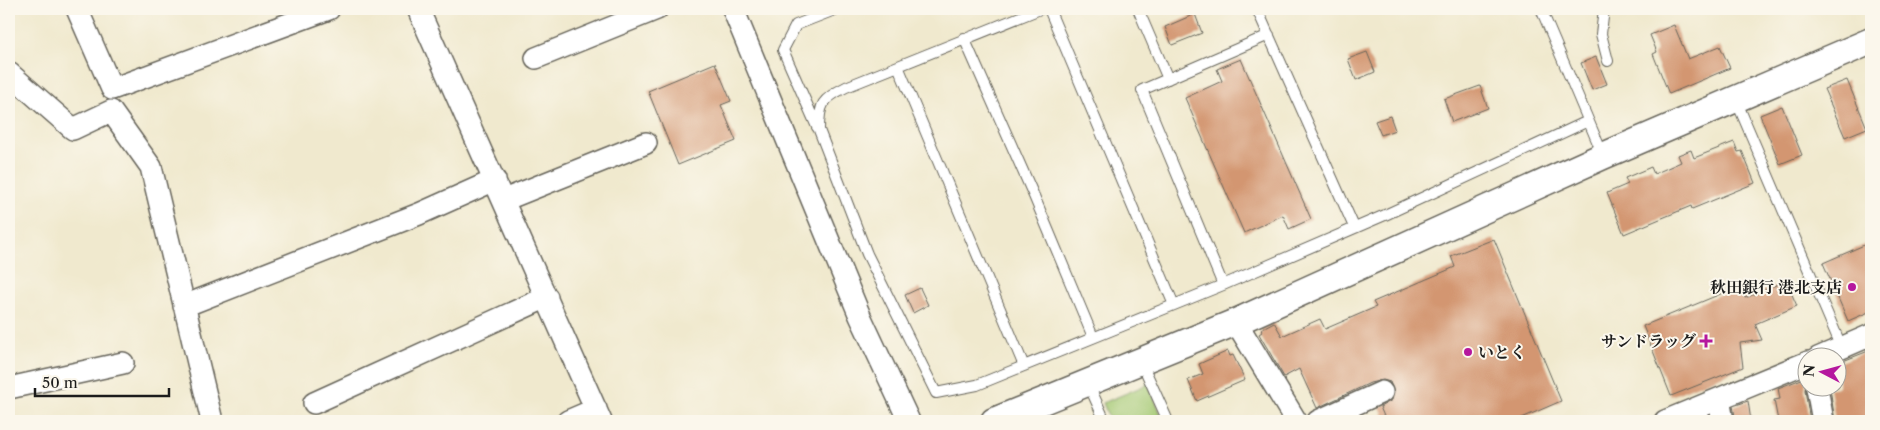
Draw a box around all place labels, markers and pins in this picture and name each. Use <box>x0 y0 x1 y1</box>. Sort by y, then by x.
place label: 秋田銀行 港北支店 <box>1710 277 1842 297</box>
marker: 秋田銀行 港北支店 <box>1846 281 1858 293</box>
place label: サンドラッグ <box>1601 331 1696 351</box>
marker: サンドラッグ <box>1700 335 1712 347</box>
place label: いとく <box>1478 342 1526 362</box>
marker: いとく <box>1462 346 1474 358</box>

